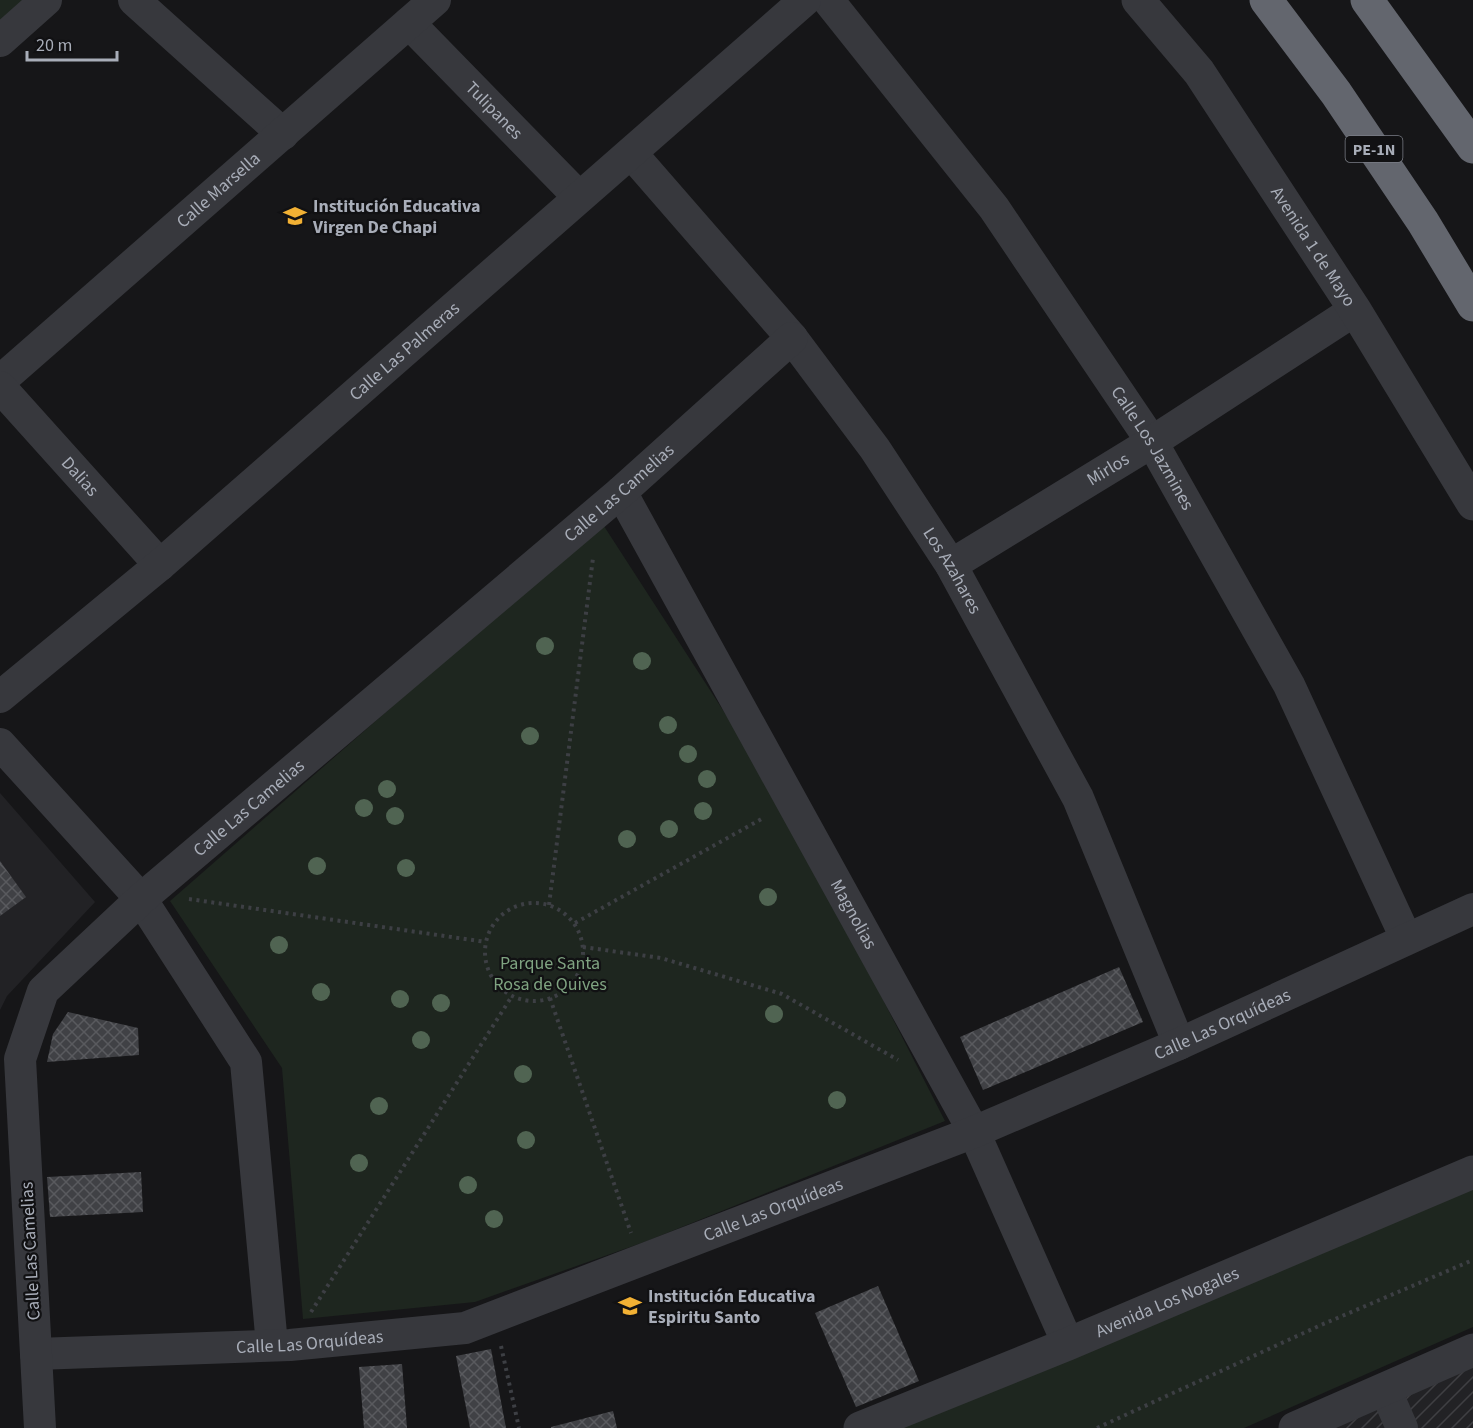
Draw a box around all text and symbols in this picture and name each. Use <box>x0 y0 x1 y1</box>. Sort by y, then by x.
scale bar <box>27 24 117 62</box>
text: 20 m <box>36 33 72 58</box>
street label: Tulipanes <box>460 76 528 145</box>
road number: PE-1N <box>1346 136 1402 162</box>
street label: Calle Marsella <box>171 147 266 234</box>
street label: Avenida 1 de Mayo <box>1264 182 1362 312</box>
place label: Institución Educativa Virgen De Chapi <box>312 194 481 240</box>
school or university icon: Institución Educativa Virgen De Chapi <box>282 203 308 229</box>
street label: Calle Las Palmeras <box>344 296 465 407</box>
street label: Calle Los Jazmines <box>1105 381 1200 515</box>
street label: Calle Las Camelias <box>559 438 680 548</box>
street label: Mirlos <box>1082 447 1134 492</box>
street label: Dalias <box>55 451 104 502</box>
street label: Los Azahares <box>917 522 987 619</box>
street label: Calle Las Camelias <box>188 754 310 862</box>
street label: Magnolias <box>824 875 883 954</box>
park label: Parque Santa Rosa de Quives <box>493 951 607 997</box>
street label: Calle Las Orquídeas <box>1150 982 1295 1066</box>
street label: Calle Las Orquídeas <box>700 1172 847 1248</box>
street label: Calle Las Camelias <box>14 1181 47 1321</box>
street label: Avenida Los Nogales <box>1092 1261 1243 1344</box>
place label: Institución Educativa Espiritu Santo <box>648 1284 816 1330</box>
school or university icon: Institución Educativa Espiritu Santo <box>617 1293 643 1319</box>
street label: Calle Las Orquídeas <box>236 1324 384 1360</box>

